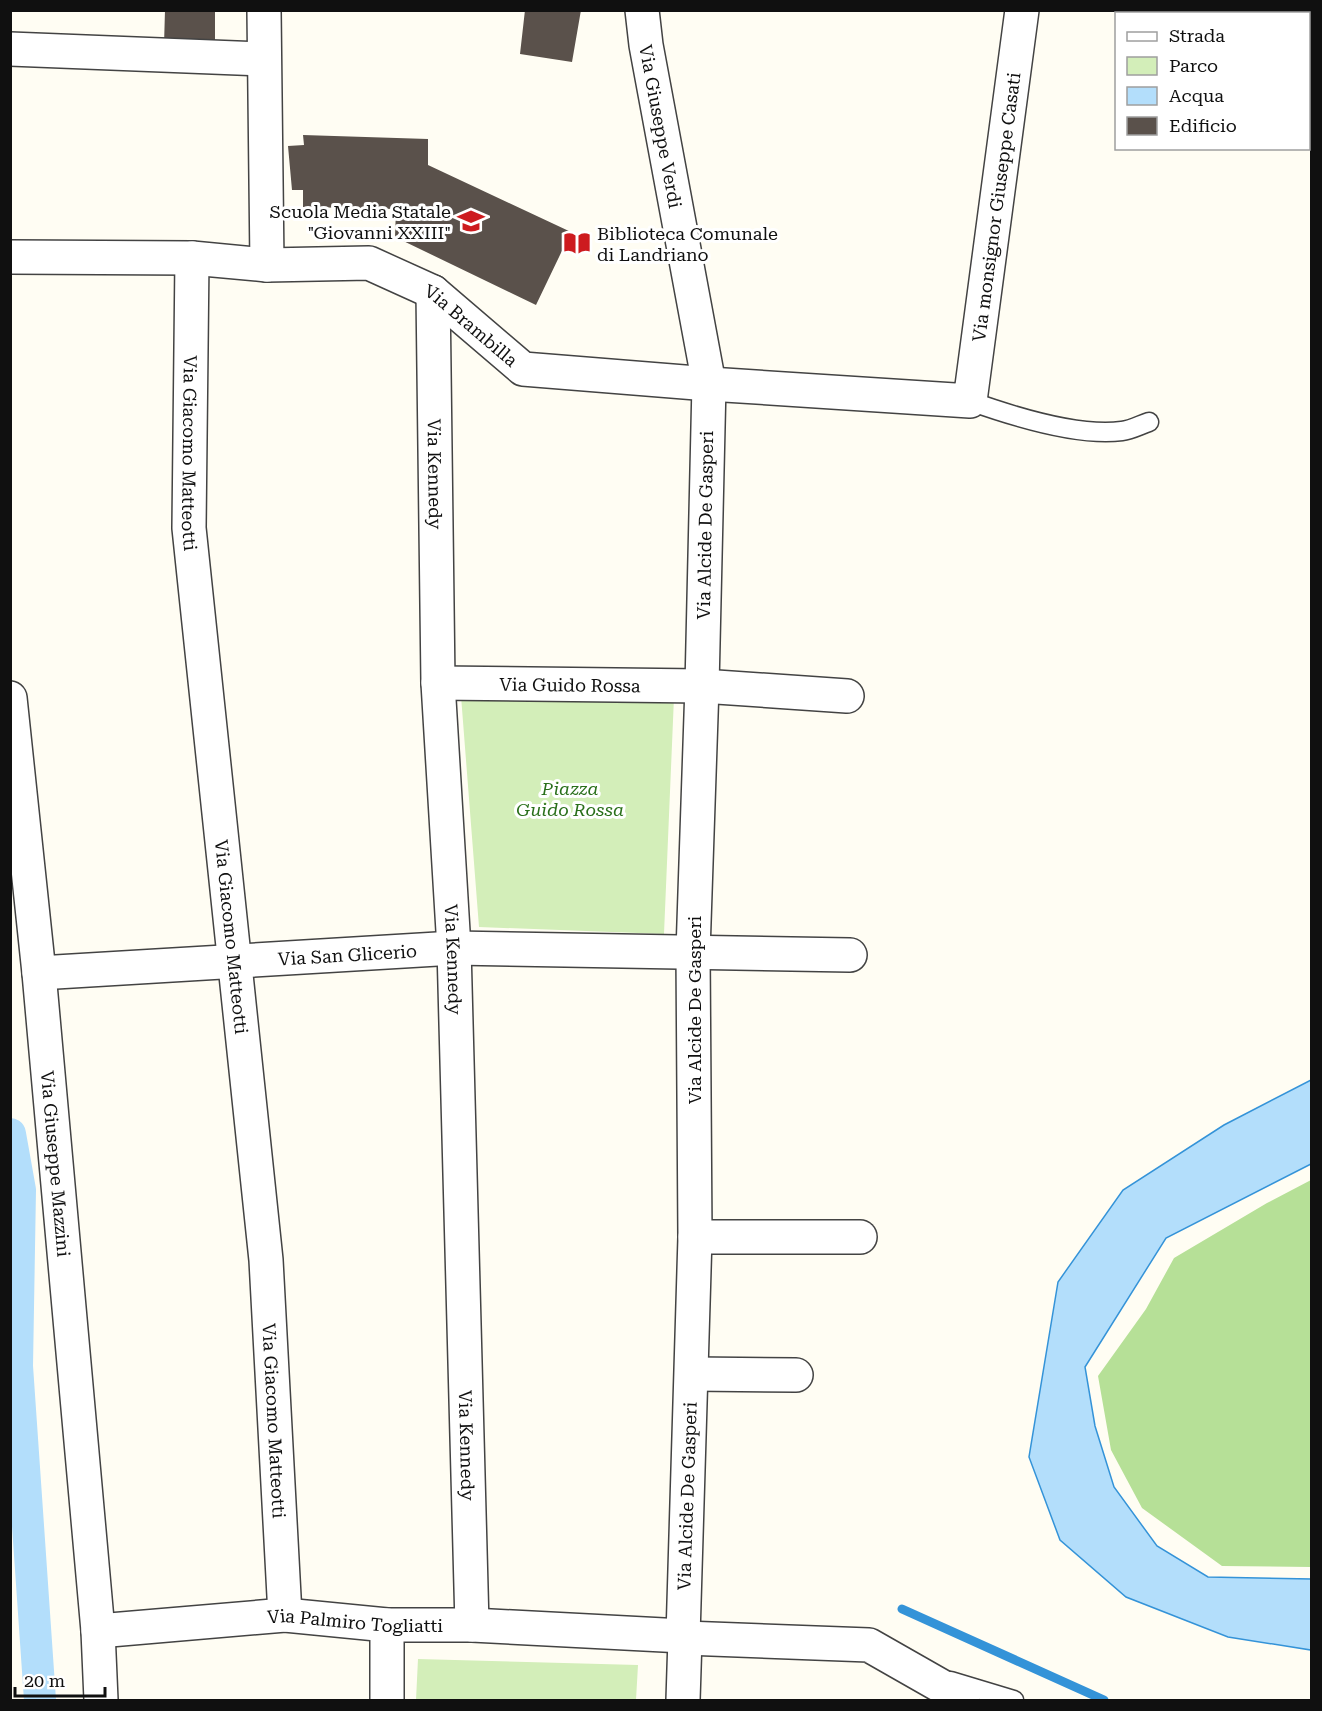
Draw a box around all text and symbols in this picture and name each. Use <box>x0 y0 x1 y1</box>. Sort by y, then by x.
legend <box>1115 12 1310 150</box>
text: Strada <box>1169 25 1225 46</box>
street label: Via Giuseppe Verdi <box>636 43 687 210</box>
text: Parco <box>1169 55 1218 76</box>
street label: Via monsignor Giuseppe Casati <box>968 71 1024 343</box>
text: Acqua <box>1169 85 1224 106</box>
text: Edificio <box>1169 115 1237 136</box>
place label: Scuola Media Statale "Giovanni XXIII" <box>270 201 451 243</box>
school or university icon: Scuola Media Statale "Giovanni XXIII" <box>456 206 486 236</box>
place label: Biblioteca Comunale di Landriano <box>597 223 778 265</box>
library icon: Biblioteca Comunale di Landriano <box>562 228 592 258</box>
street label: Via Brambilla <box>422 279 522 371</box>
street label: Via Giacomo Matteotti <box>178 355 202 552</box>
street label: Via Kennedy <box>424 418 447 530</box>
street label: Via Alcide De Gasperi <box>693 430 717 619</box>
street label: Via Guido Rossa <box>499 673 641 696</box>
park label: Piazza Guido Rossa <box>516 778 624 820</box>
street label: Via Giacomo Matteotti <box>211 838 253 1035</box>
street label: Via Kennedy <box>441 904 466 1015</box>
street label: Via Alcide De Gasperi <box>684 915 705 1104</box>
street label: Via San Glicerio <box>277 940 418 969</box>
street label: Via Giuseppe Mazzini <box>37 1070 75 1258</box>
street label: Via Giacomo Matteotti <box>259 1323 290 1519</box>
street label: Via Kennedy <box>455 1390 479 1501</box>
street label: Via Alcide De Gasperi <box>673 1401 701 1591</box>
street label: Via Palmiro Togliatti <box>266 1604 443 1636</box>
scale bar <box>15 1660 105 1698</box>
text: 20 m <box>24 1670 65 1691</box>

